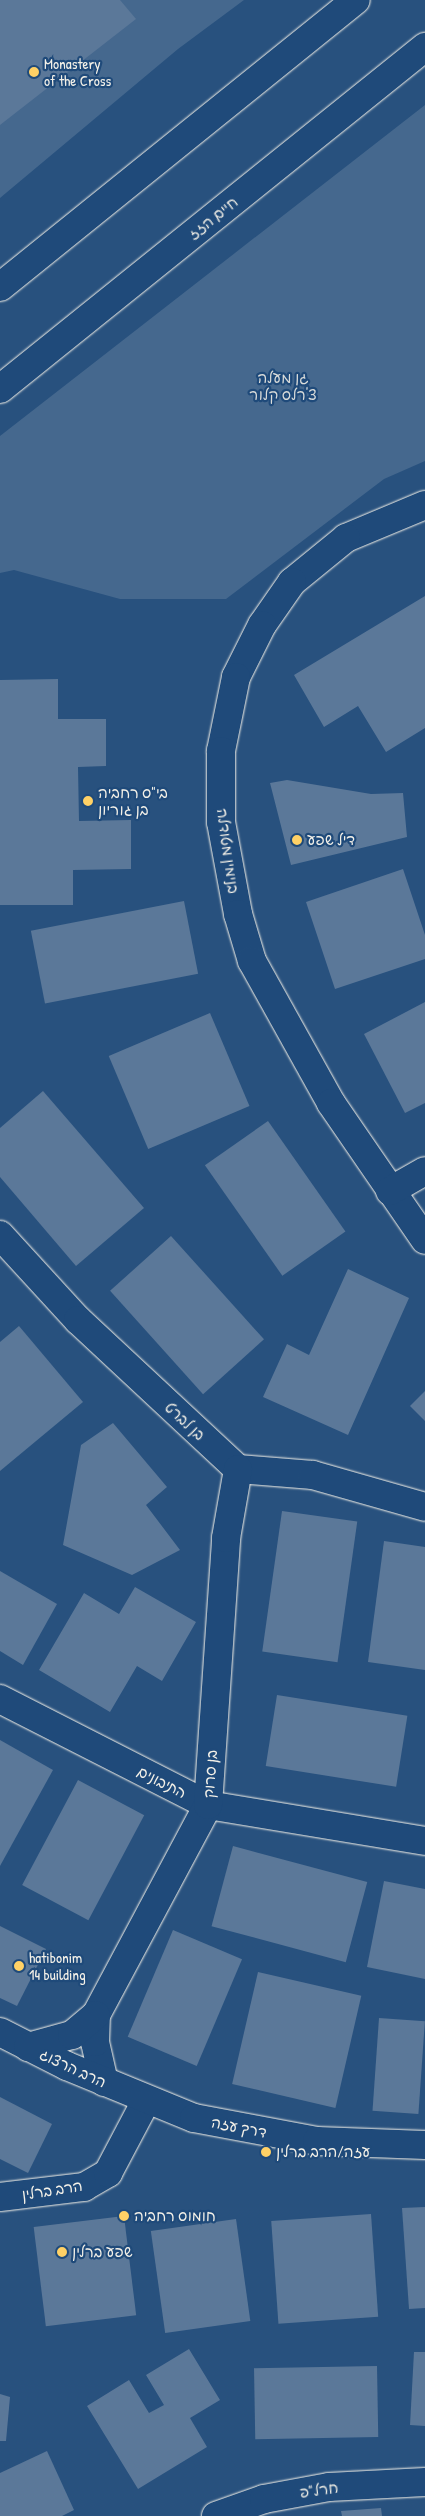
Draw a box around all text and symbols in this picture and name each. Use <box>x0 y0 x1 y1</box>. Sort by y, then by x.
place label: Monastery of the Cross <box>44 54 111 89</box>
marker: Monastery of the Cross <box>28 66 40 78</box>
street label: חיים הזז <box>185 193 241 243</box>
park label: גן מעלה צ'רלס קלור <box>249 368 317 403</box>
place label: בי"ס רחביה בן גוריון <box>98 783 168 818</box>
marker: בי"ס רחביה בן גוריון <box>82 795 94 807</box>
street label: בנימין מטודלה <box>213 807 243 895</box>
place label: דיל שפע <box>307 831 355 849</box>
marker: דיל שפע <box>291 834 303 846</box>
street label: בן לברט <box>161 1398 209 1444</box>
street label: בן סרוק <box>199 1749 221 1799</box>
street label: התיבונים <box>134 1762 190 1802</box>
place label: hatibonim 14 building <box>29 1948 86 1983</box>
marker: hatibonim 14 building <box>13 1960 25 1972</box>
street label: הרב הרצוג <box>37 2045 109 2091</box>
street label: דרך עזה <box>210 2113 268 2141</box>
place label: עזה/הרב ברלין <box>276 2143 370 2161</box>
marker: עזה/הרב ברלין <box>260 2146 272 2158</box>
street label: הרב ברלין <box>20 2176 84 2204</box>
place label: חומוס רחביה <box>134 2207 216 2225</box>
marker: חומוס רחביה <box>118 2210 130 2222</box>
place label: שפע ברלין <box>72 2243 133 2261</box>
marker: שפע ברלין <box>56 2246 68 2258</box>
street label: חרל"פ <box>299 2478 339 2502</box>

